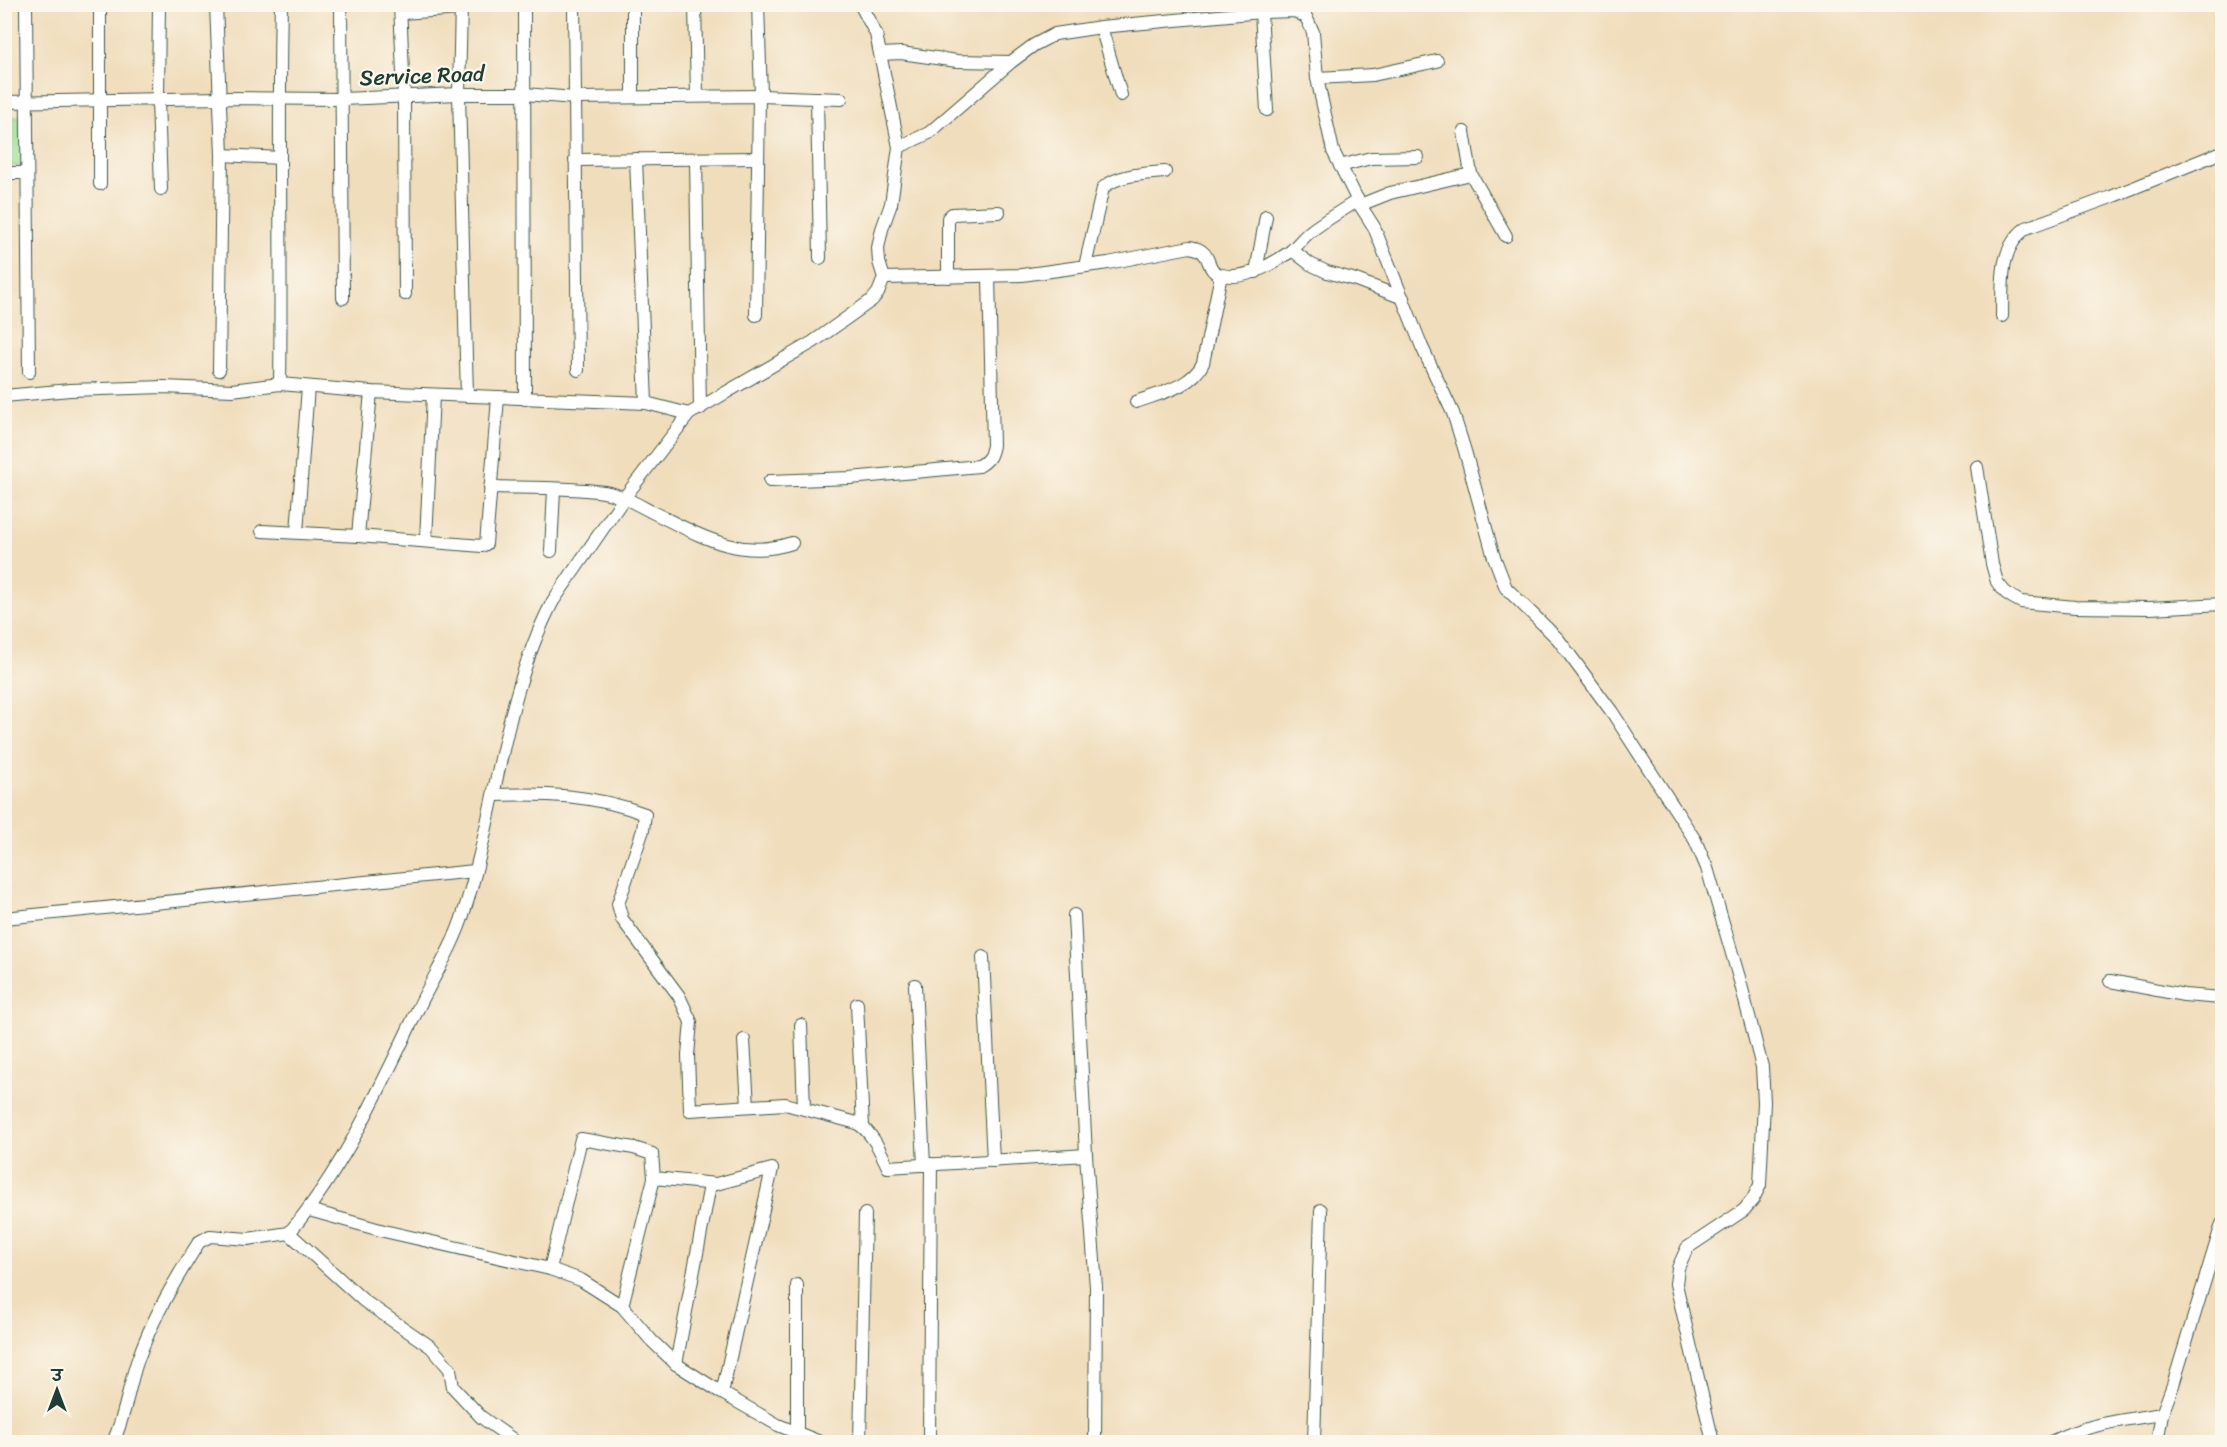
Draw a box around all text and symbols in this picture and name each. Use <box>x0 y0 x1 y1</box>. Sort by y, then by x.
street label: Service Road <box>359 54 487 97</box>
north arrow <box>27 1360 87 1420</box>
text: उ <box>50 1361 64 1390</box>

